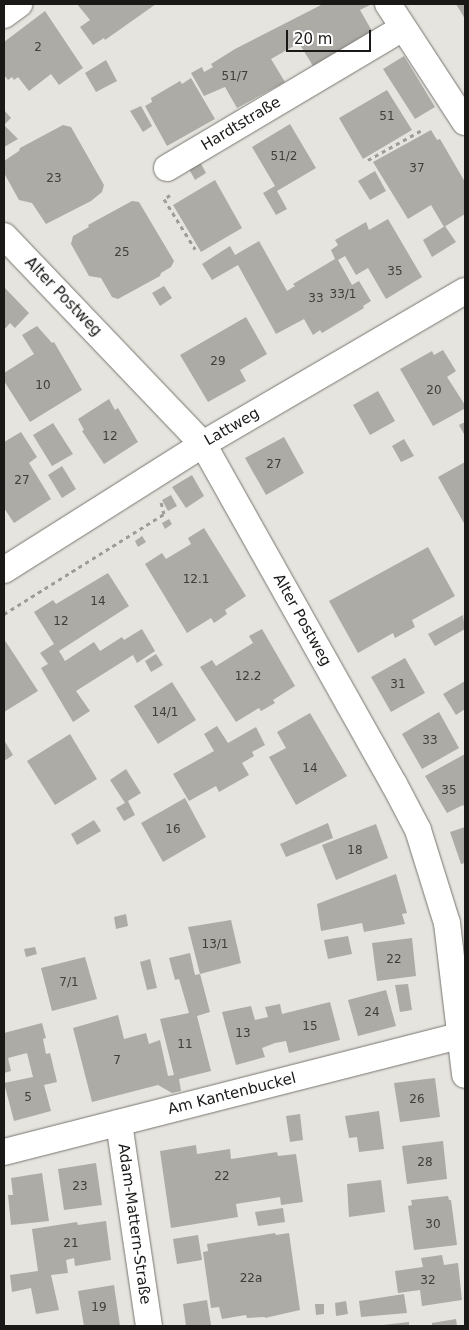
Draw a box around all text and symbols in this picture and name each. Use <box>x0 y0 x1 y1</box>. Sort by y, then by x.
scale bar <box>289 20 374 52</box>
text: 20 m <box>294 30 332 48</box>
house number: 2 <box>34 41 42 55</box>
house number: 51/7 <box>222 70 248 84</box>
street label: Hardtstraße <box>198 93 284 155</box>
house number: 51 <box>379 110 395 124</box>
house number: 51/2 <box>271 150 297 164</box>
house number: 37 <box>409 162 425 176</box>
house number: 23 <box>46 172 62 186</box>
house number: 25 <box>114 246 130 260</box>
street label: Alter Postweg <box>21 254 105 340</box>
house number: 35 <box>387 265 403 279</box>
house number: 33/1 <box>330 288 356 302</box>
house number: 33 <box>308 292 324 306</box>
house number: 29 <box>210 355 226 369</box>
house number: 10 <box>35 379 51 393</box>
house number: 20 <box>426 384 442 398</box>
street label: Lattweg <box>201 404 263 450</box>
house number: 12 <box>102 430 118 444</box>
house number: 27 <box>266 458 282 472</box>
house number: 27 <box>14 474 30 488</box>
street label: Alter Postweg <box>269 571 335 669</box>
house number: 12.1 <box>183 573 209 587</box>
house number: 14 <box>90 595 106 609</box>
house number: 12 <box>53 615 69 629</box>
house number: 12.2 <box>235 670 261 684</box>
house number: 31 <box>390 678 406 692</box>
house number: 14/1 <box>152 706 178 720</box>
house number: 33 <box>422 734 438 748</box>
house number: 14 <box>302 762 318 776</box>
house number: 35 <box>441 784 457 798</box>
house number: 16 <box>165 823 181 837</box>
house number: 18 <box>347 844 363 858</box>
house number: 13/1 <box>202 938 228 952</box>
house number: 22 <box>386 953 402 967</box>
house number: 7/1 <box>59 976 79 990</box>
house number: 24 <box>364 1006 380 1020</box>
house number: 15 <box>302 1020 318 1034</box>
house number: 13 <box>235 1027 251 1041</box>
house number: 11 <box>177 1038 193 1052</box>
house number: 7 <box>113 1054 121 1068</box>
street label: Am Kantenbuckel <box>166 1069 298 1119</box>
house number: 5 <box>24 1091 32 1105</box>
house number: 26 <box>409 1093 425 1107</box>
street label: Adam-Mattern-Straße <box>114 1142 154 1306</box>
house number: 28 <box>417 1156 433 1170</box>
house number: 22 <box>214 1170 230 1184</box>
house number: 23 <box>72 1180 88 1194</box>
house number: 30 <box>425 1218 441 1232</box>
house number: 21 <box>63 1237 79 1251</box>
house number: 22a <box>240 1272 262 1286</box>
house number: 32 <box>420 1274 436 1288</box>
house number: 19 <box>91 1301 107 1315</box>

